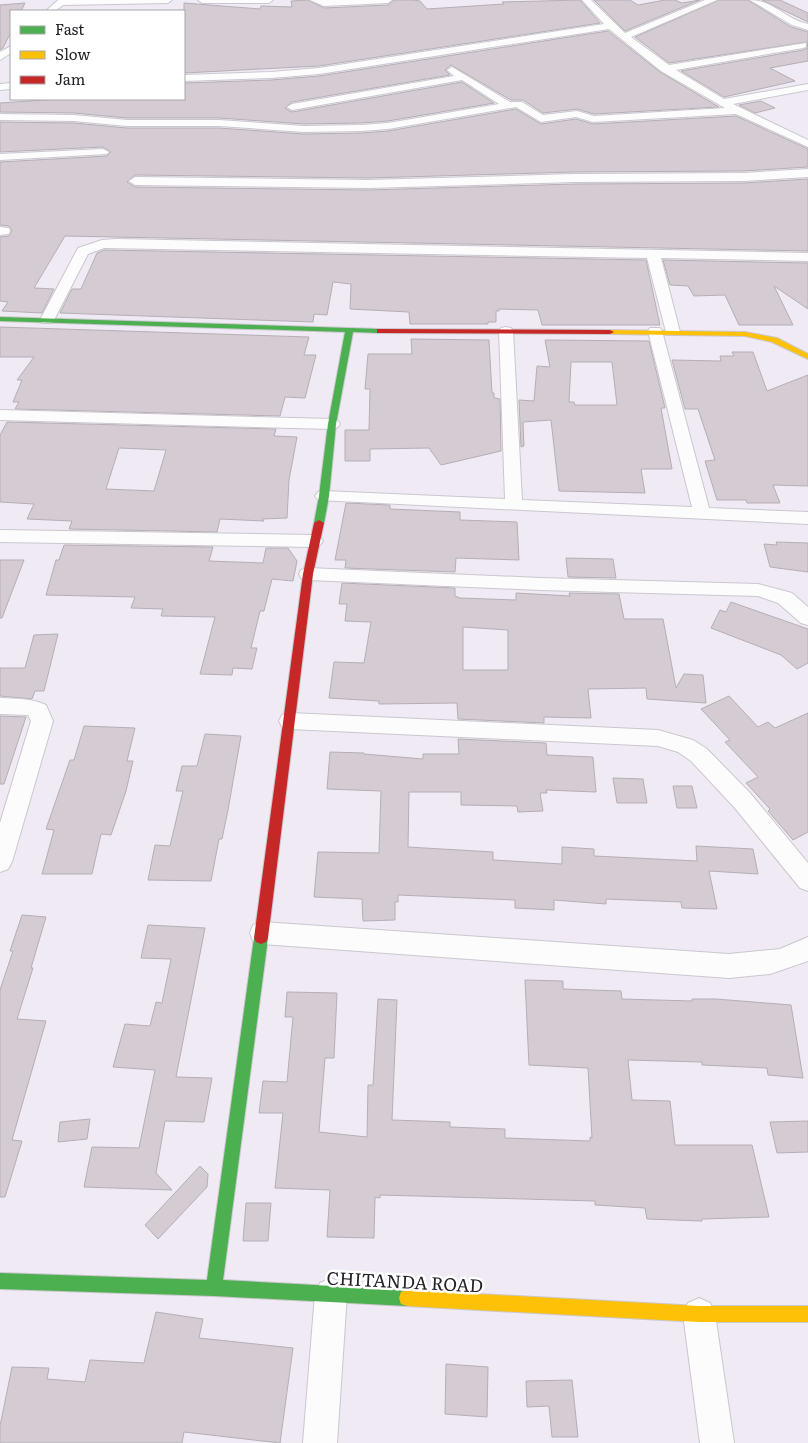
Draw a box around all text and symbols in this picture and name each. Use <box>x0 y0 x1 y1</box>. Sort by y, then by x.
legend <box>10 10 185 100</box>
text: Fast <box>55 17 84 40</box>
text: Slow <box>55 42 90 65</box>
text: Jam <box>55 67 86 90</box>
street label: CHITANDA ROAD <box>326 1263 484 1299</box>

